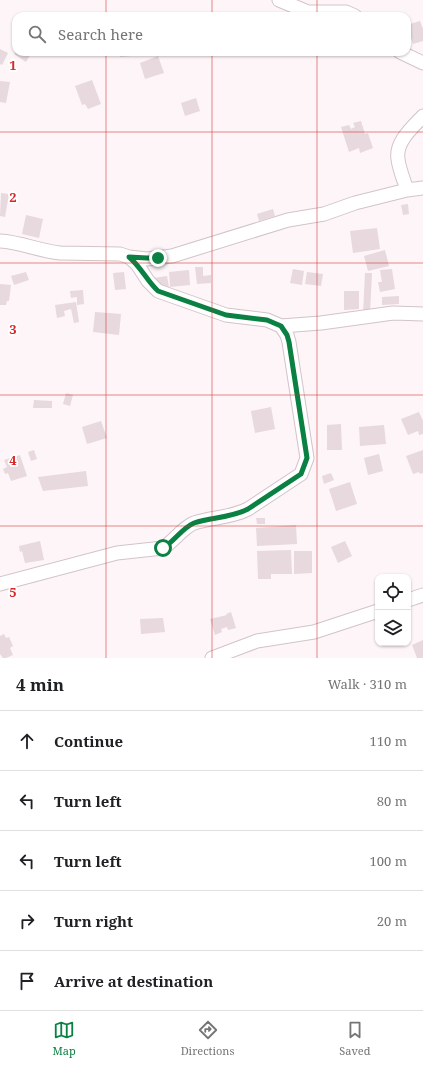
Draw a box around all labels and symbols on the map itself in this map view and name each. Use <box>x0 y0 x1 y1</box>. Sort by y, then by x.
text: 1 <box>9 56 17 74</box>
text: 2 <box>9 188 17 206</box>
route end <box>149 249 167 267</box>
text: 3 <box>9 320 17 338</box>
text: 4 <box>9 451 17 469</box>
route start <box>154 539 172 557</box>
text: 5 <box>9 583 17 601</box>

